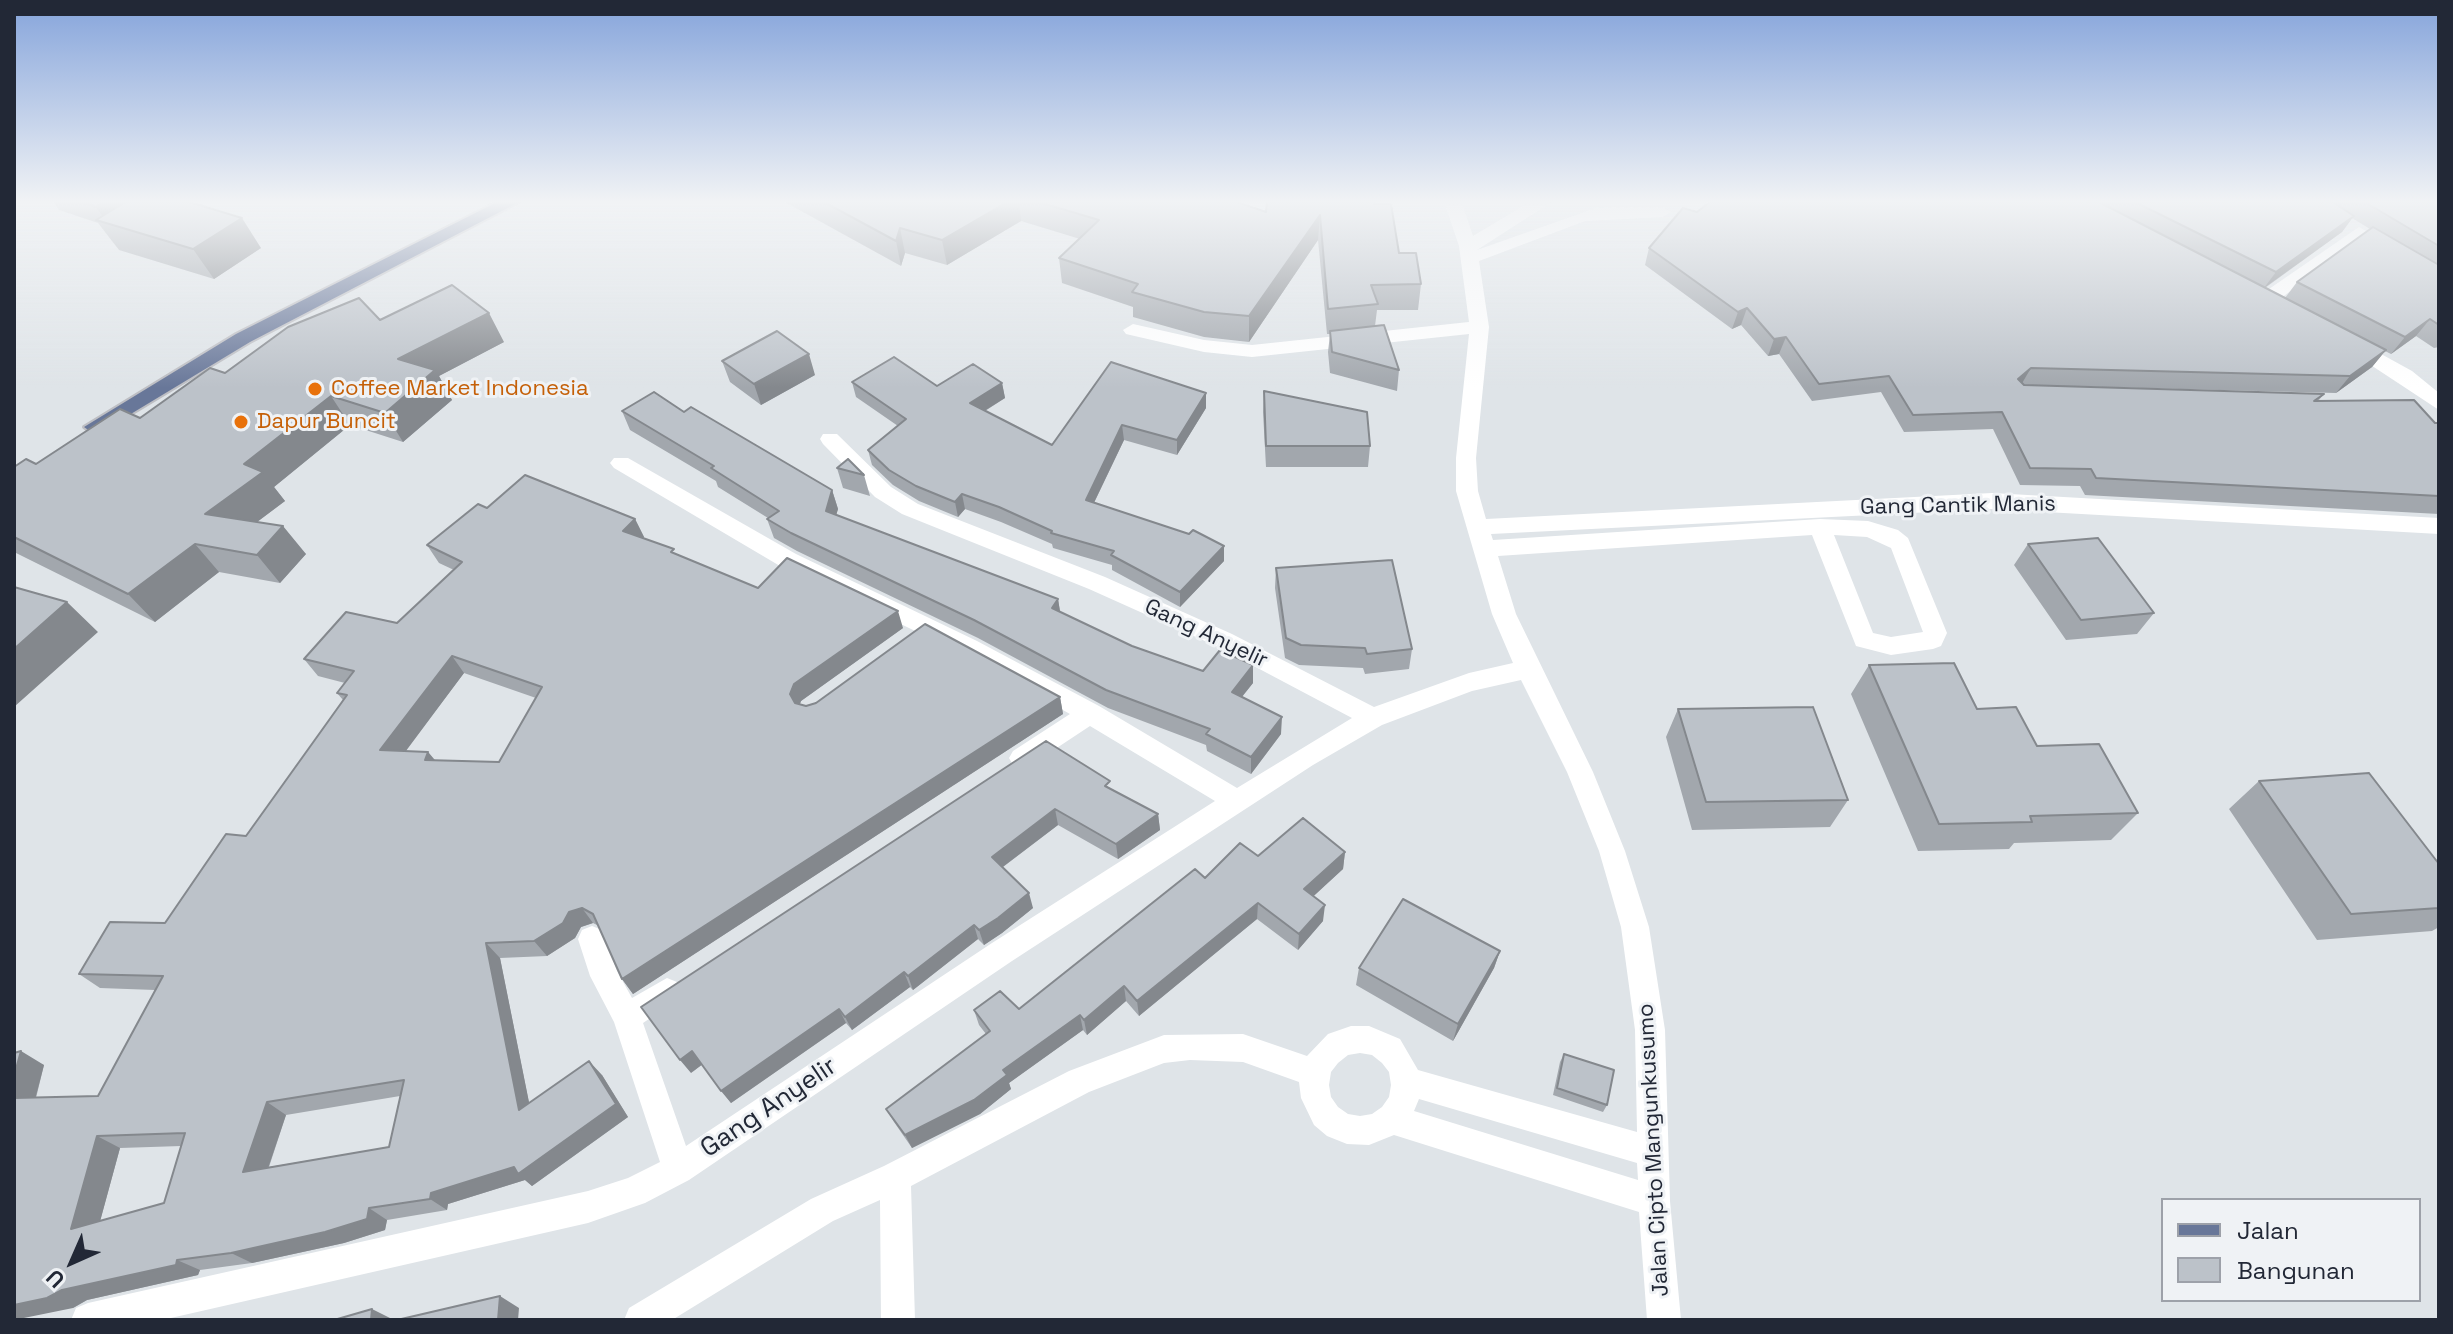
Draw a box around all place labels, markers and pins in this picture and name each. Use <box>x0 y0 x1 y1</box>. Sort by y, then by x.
place label: Coffee Market Indonesia <box>331 376 589 402</box>
marker: Coffee Market Indonesia <box>306 380 324 398</box>
place label: Dapur Buncit <box>257 409 396 435</box>
marker: Dapur Buncit <box>232 413 250 431</box>

